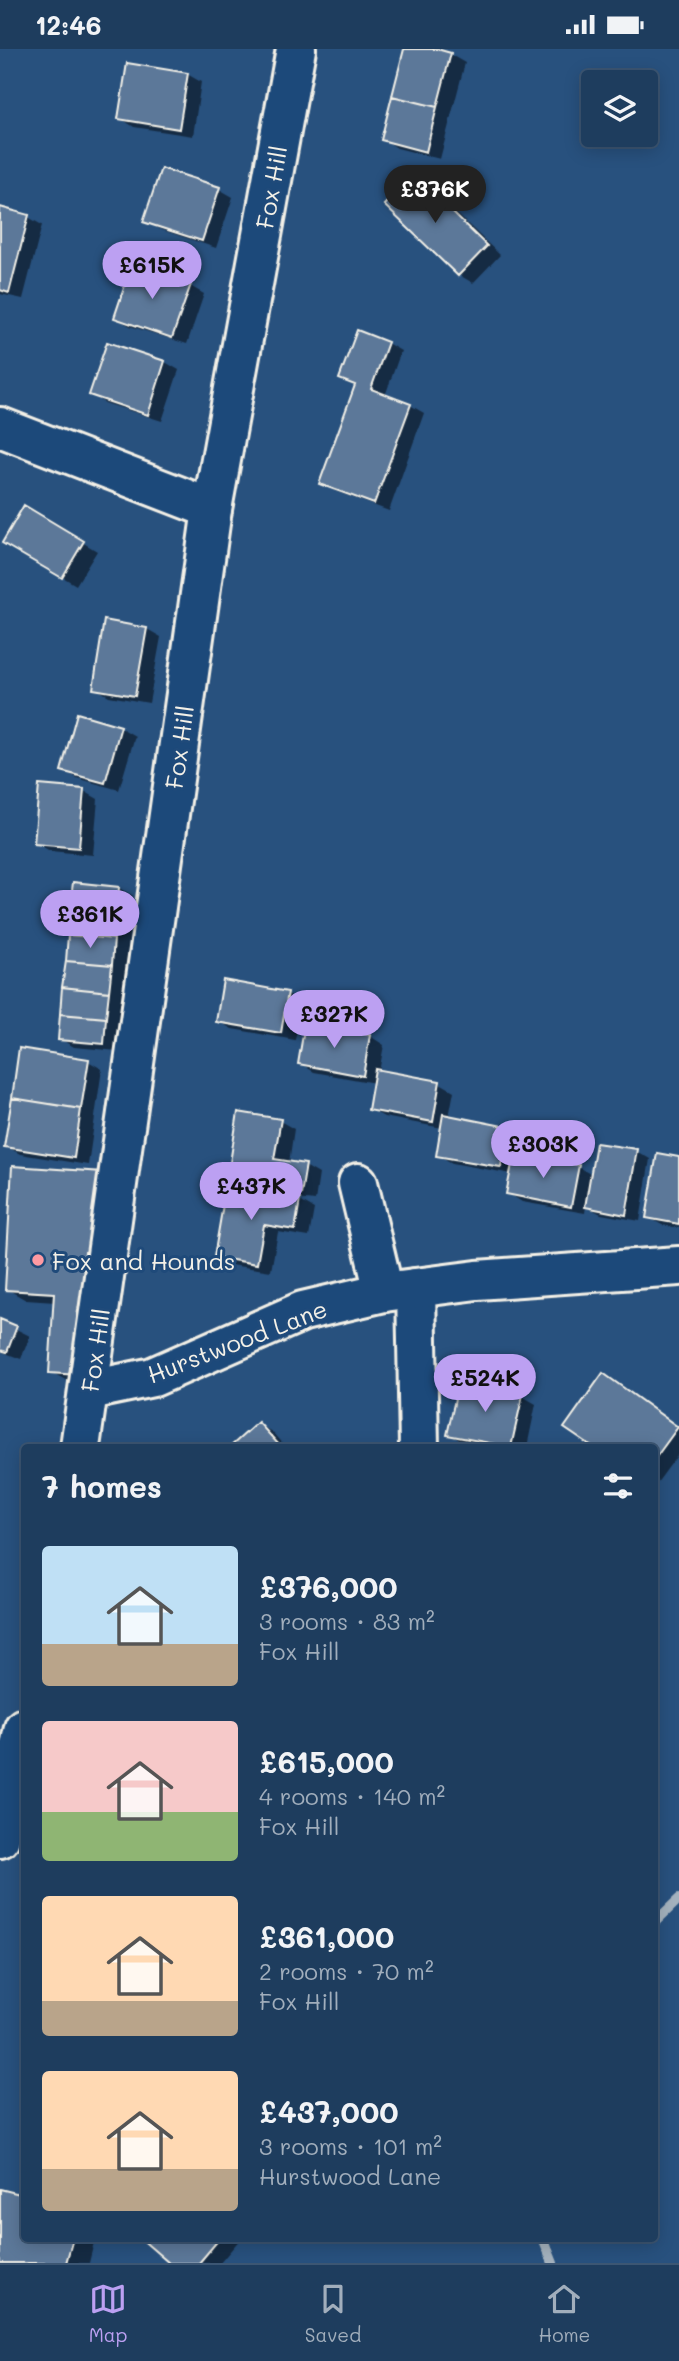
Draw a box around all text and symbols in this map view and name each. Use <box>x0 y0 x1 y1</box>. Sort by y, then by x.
text: 12:46 <box>35 8 102 42</box>
map controls <box>581 70 658 147</box>
button: layers <box>581 70 658 147</box>
street label: Fox Hill <box>248 143 294 231</box>
pin: £376K <box>386 165 484 225</box>
text: £376K <box>400 173 470 203</box>
pin: £615K <box>103 241 201 301</box>
text: £615K <box>119 249 185 279</box>
street label: Fox Hill <box>158 703 200 791</box>
pin: £361K <box>41 891 139 950</box>
text: £361K <box>56 898 124 928</box>
pin: £327K <box>285 991 383 1050</box>
text: £327K <box>300 998 368 1028</box>
pin: £303K <box>494 1121 592 1180</box>
text: £303K <box>507 1128 579 1158</box>
pin: £437K <box>202 1163 300 1222</box>
text: £437K <box>216 1170 286 1200</box>
place label: Fox and Hounds <box>52 1245 235 1276</box>
marker: Fox and Hounds <box>30 1252 46 1268</box>
street label: Hurstwood Lane <box>143 1292 331 1390</box>
street label: Fox Hill <box>74 1306 116 1394</box>
pin: £524K <box>436 1355 534 1414</box>
text: £524K <box>450 1362 520 1392</box>
text: 7 homes <box>42 1466 162 1506</box>
icon: filters <box>599 1467 637 1505</box>
text: £376,000 <box>259 1566 398 1606</box>
icon: home <box>98 1574 182 1658</box>
text: 3 rooms · 83 m² <box>259 1606 435 1636</box>
text: Fox Hill <box>259 1636 340 1666</box>
text: £615,000 <box>259 1741 394 1781</box>
icon: home <box>98 1749 182 1833</box>
text: 4 rooms · 140 m² <box>259 1781 445 1811</box>
text: Fox Hill <box>259 1811 340 1841</box>
text: £361,000 <box>259 1916 394 1956</box>
icon: home <box>98 1924 182 2008</box>
text: 2 rooms · 70 m² <box>259 1956 434 1986</box>
text: Fox Hill <box>259 1986 340 2016</box>
text: £437,000 <box>259 2091 398 2131</box>
icon: home <box>98 2099 182 2183</box>
text: 3 rooms · 101 m² <box>259 2131 442 2161</box>
text: Hurstwood Lane <box>259 2161 441 2191</box>
tab: Map <box>89 2280 127 2347</box>
tab: Saved <box>305 2280 361 2347</box>
tab: Home <box>539 2280 590 2347</box>

